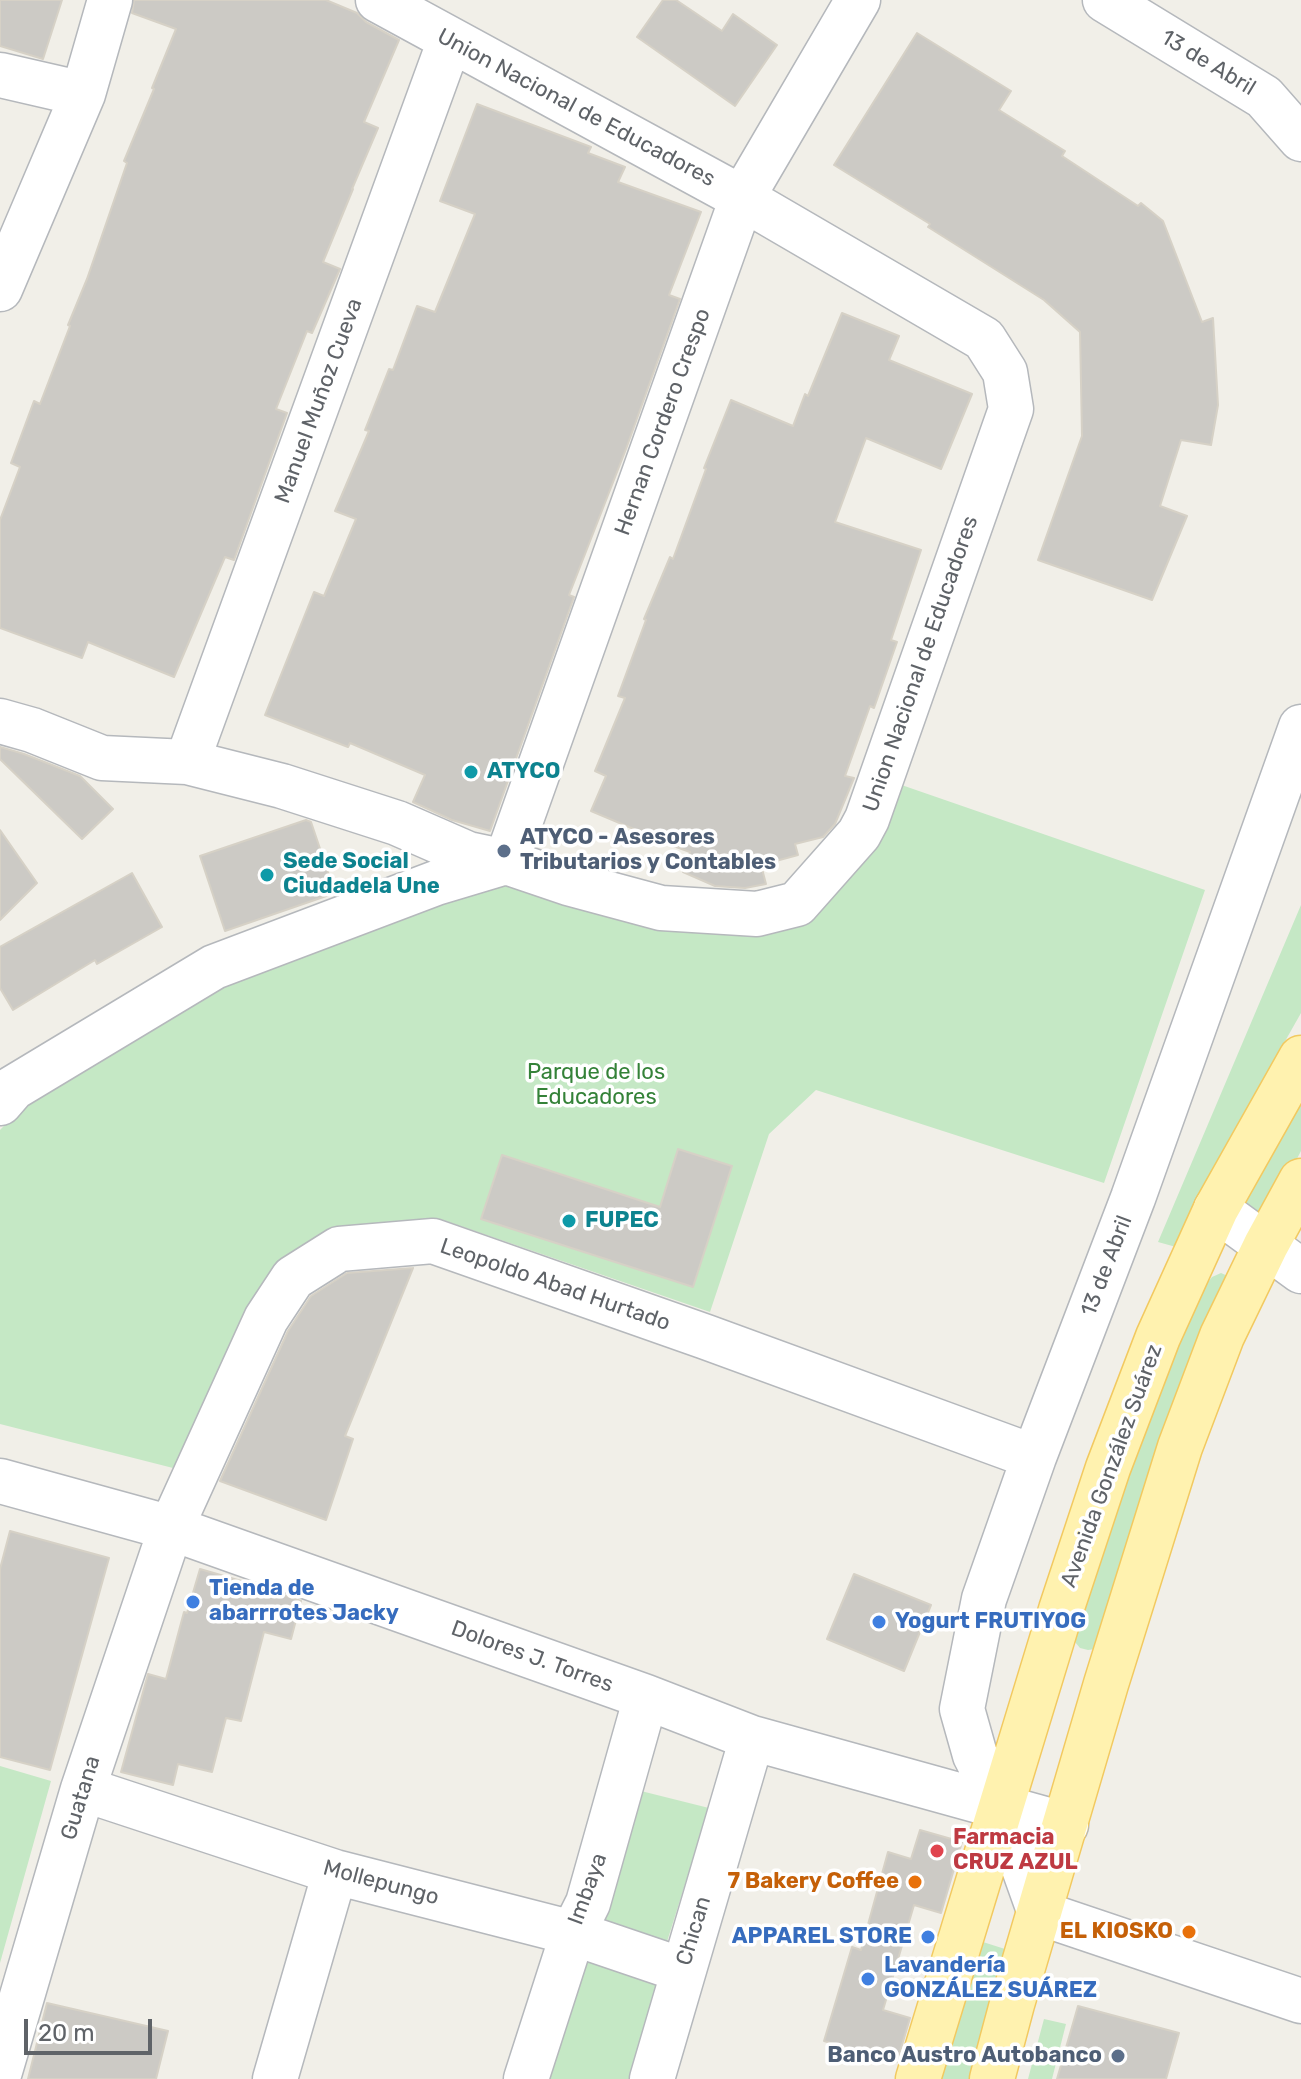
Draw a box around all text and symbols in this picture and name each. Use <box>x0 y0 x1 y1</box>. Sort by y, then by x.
street label: Union Nacional de Educadores <box>432 23 720 193</box>
street label: 13 de Abril <box>1156 24 1260 102</box>
street label: Manuel Muñoz Cueva <box>270 295 368 507</box>
street label: Hernan Cordero Crespo <box>610 305 716 539</box>
street label: Union Nacional de Educadores <box>858 513 984 815</box>
place label: ATYCO <box>487 759 560 785</box>
marker: ATYCO <box>462 763 480 781</box>
place label: ATYCO - Asesores Tributarios y Contables <box>520 825 776 876</box>
marker: ATYCO - Asesores Tributarios y Contables <box>495 842 513 860</box>
place label: Sede Social Ciudadela Une <box>283 849 440 900</box>
marker: Sede Social Ciudadela Une <box>258 866 276 884</box>
park label: Parque de los Educadores <box>527 1060 665 1112</box>
place label: FUPEC <box>585 1208 659 1234</box>
marker: FUPEC <box>560 1212 578 1230</box>
street label: 13 de Abril <box>1076 1212 1138 1320</box>
street label: Leopoldo Abad Hurtado <box>437 1233 673 1337</box>
street label: Avenida González Suárez <box>1056 1341 1168 1591</box>
place label: Tienda de abarrrotes Jacky <box>209 1576 399 1628</box>
marker: Tienda de abarrrotes Jacky <box>184 1593 202 1611</box>
place label: Yogurt FRUTIYOG <box>895 1609 1086 1635</box>
marker: Yogurt FRUTIYOG <box>870 1613 888 1631</box>
street label: Dolores J. Torres <box>447 1615 617 1699</box>
street label: Guatana <box>56 1753 106 1843</box>
place label: Farmacia CRUZ AZUL <box>953 1825 1078 1876</box>
marker: Farmacia CRUZ AZUL <box>928 1842 946 1860</box>
street label: Imbaya <box>563 1850 613 1928</box>
street label: Mollepungo <box>320 1855 442 1911</box>
place label: 7 Bakery Coffee <box>728 1869 899 1895</box>
marker: 7 Bakery Coffee <box>906 1873 924 1891</box>
street label: Chican <box>671 1893 717 1969</box>
place label: EL KIOSKO <box>1060 1919 1173 1945</box>
marker: EL KIOSKO <box>1180 1923 1198 1941</box>
place label: APPAREL STORE <box>732 1924 912 1950</box>
marker: APPAREL STORE <box>919 1928 937 1946</box>
place label: Lavandería GONZÁLEZ SUÁREZ <box>884 1953 1097 2004</box>
marker: Lavandería GONZÁLEZ SUÁREZ <box>859 1970 877 1988</box>
scale bar <box>28 2003 156 2053</box>
text: 20 m <box>38 2019 95 2047</box>
place label: Banco Austro Autobanco <box>827 2043 1102 2069</box>
marker: Banco Austro Autobanco <box>1109 2047 1127 2065</box>

